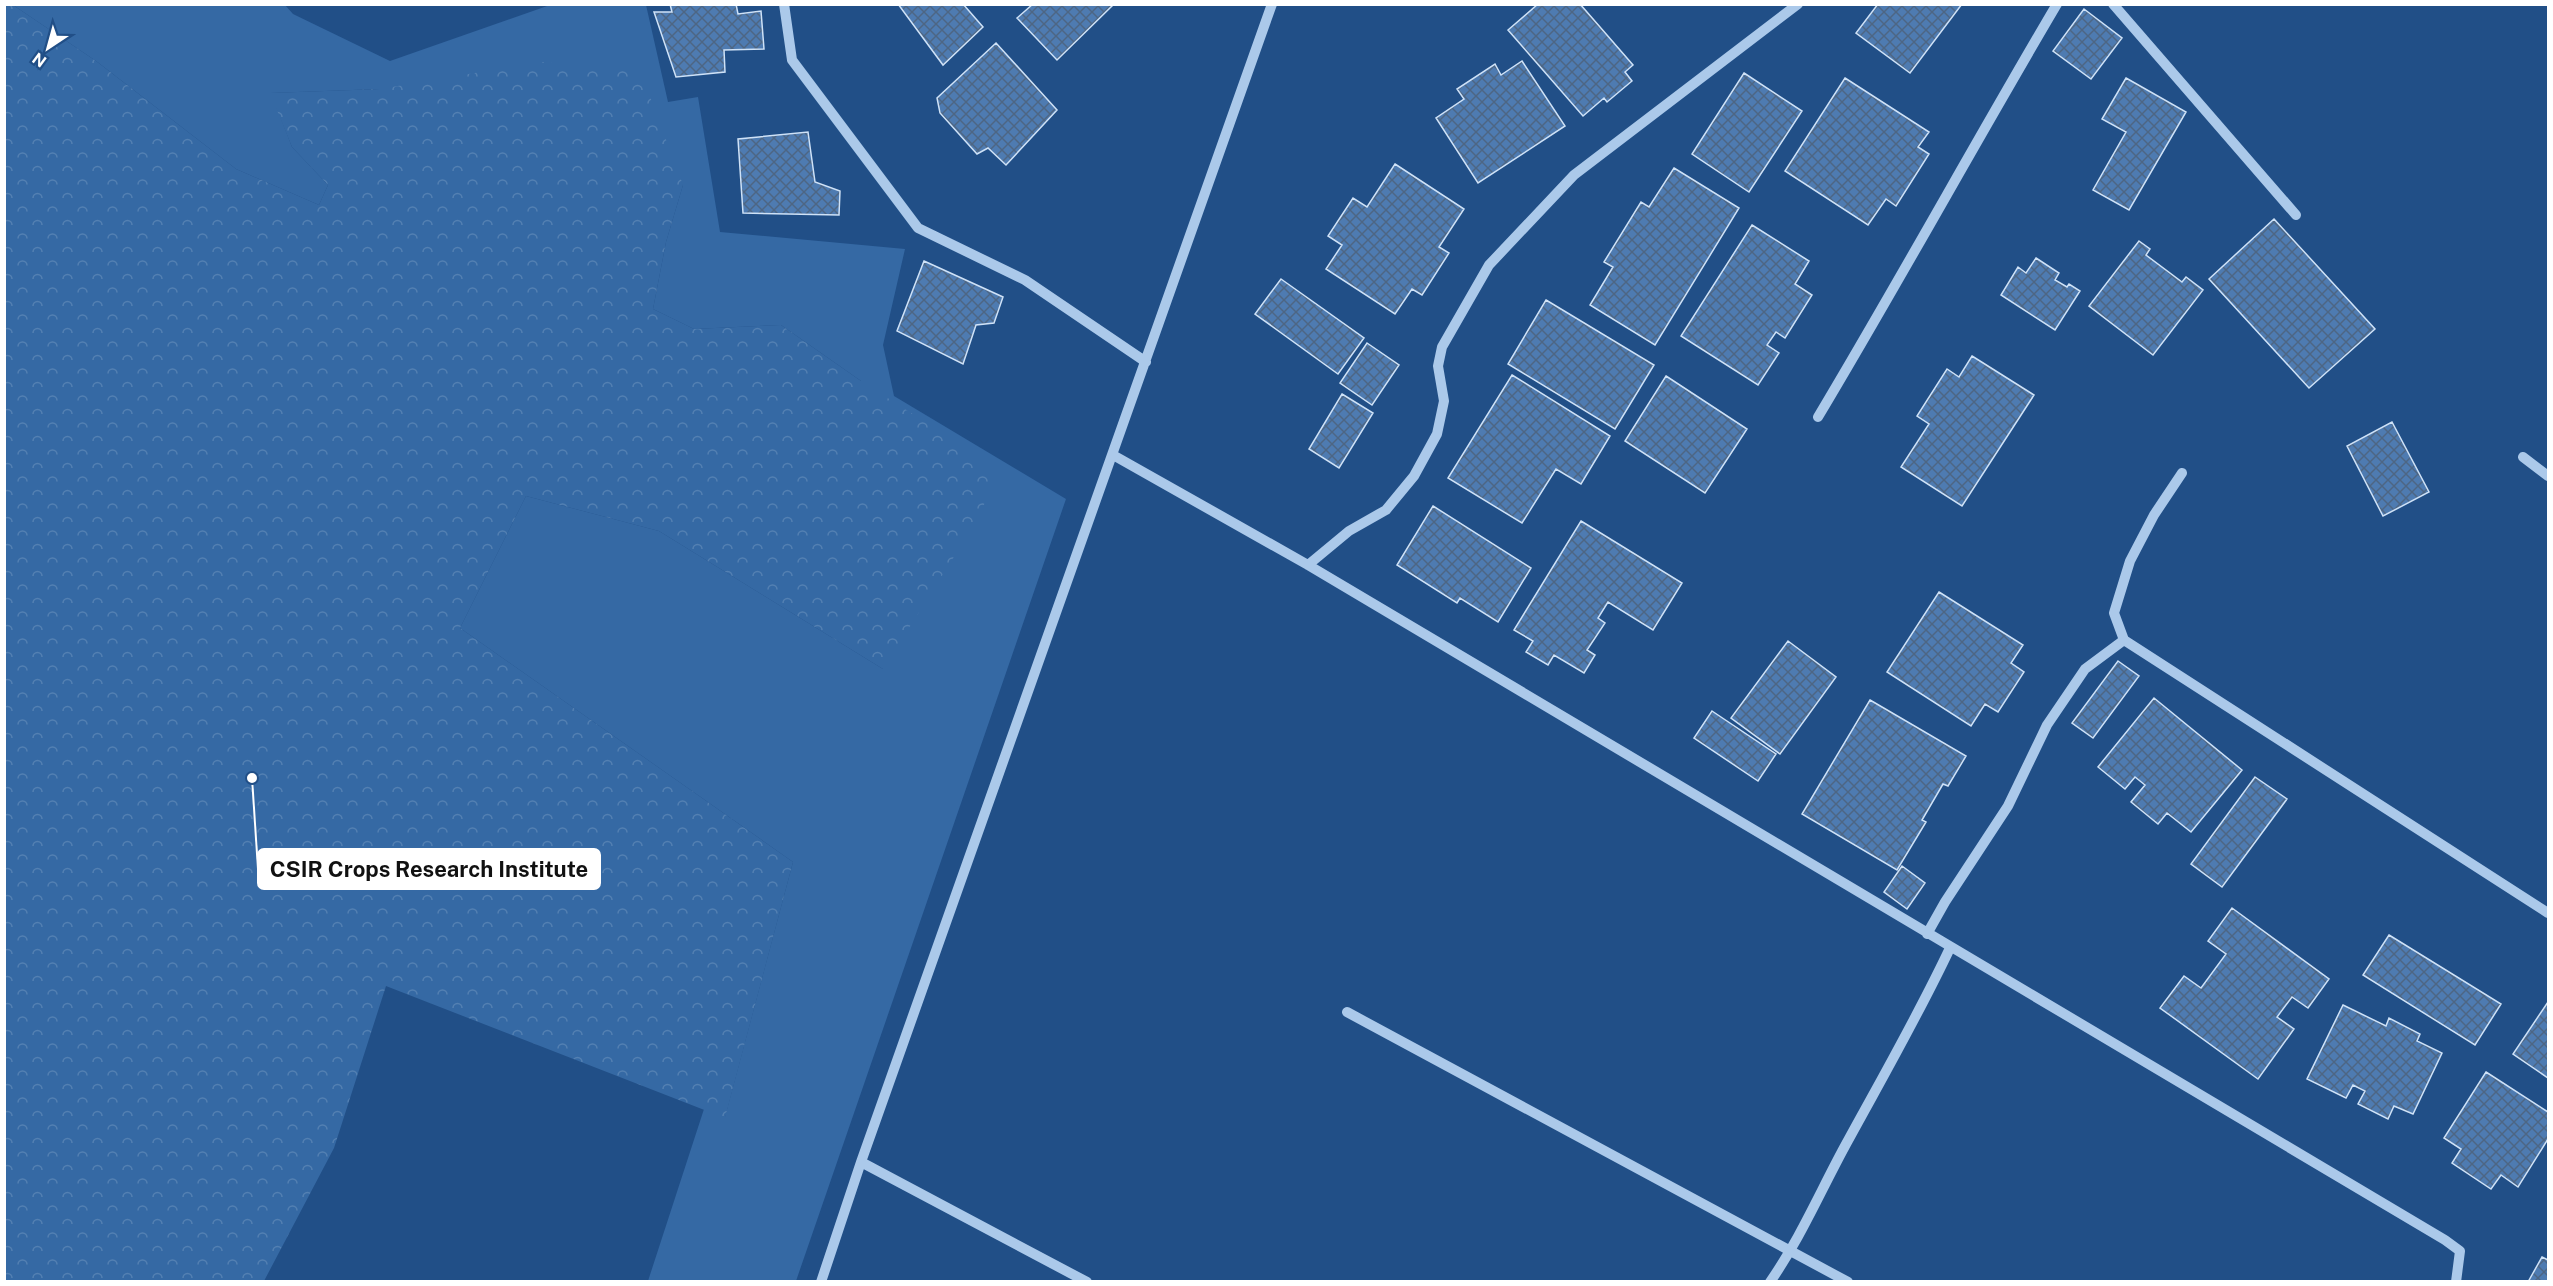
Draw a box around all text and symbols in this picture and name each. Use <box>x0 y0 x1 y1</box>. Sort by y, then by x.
north arrow <box>18 18 78 78</box>
text: N <box>29 48 50 71</box>
callout: CSIR Crops Research Institute <box>258 849 600 889</box>
text: CSIR Crops Research Institute <box>270 856 588 882</box>

